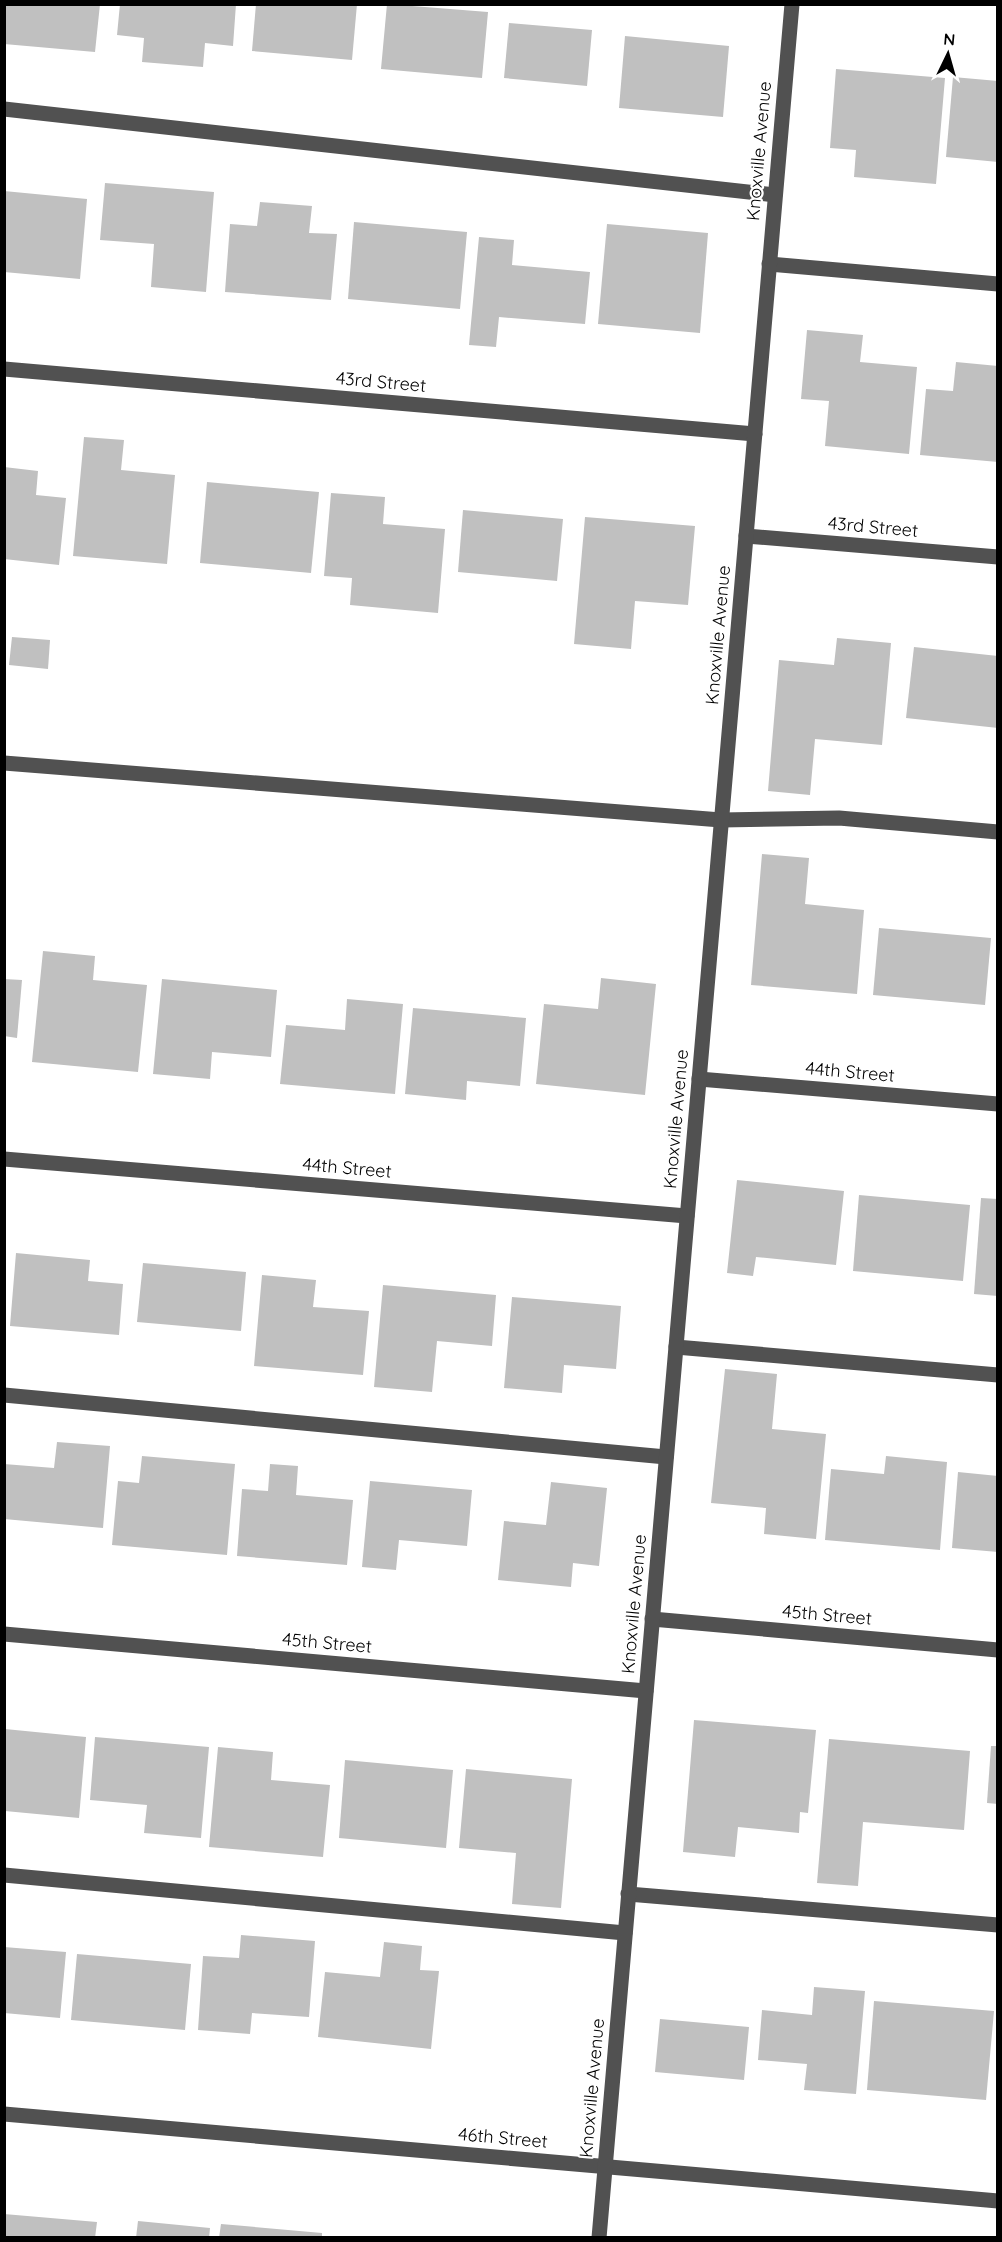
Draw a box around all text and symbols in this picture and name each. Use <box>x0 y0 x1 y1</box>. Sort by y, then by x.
north arrow <box>918 24 978 84</box>
text: N <box>943 29 956 50</box>
street label: Knoxville Avenue <box>741 80 776 222</box>
street label: 43rd Street <box>335 366 427 397</box>
street label: 43rd Street <box>827 511 919 542</box>
street label: Knoxville Avenue <box>700 564 735 706</box>
street label: Knoxville Avenue <box>658 1048 693 1190</box>
street label: 44th Street <box>805 1056 896 1087</box>
street label: 44th Street <box>302 1152 393 1183</box>
street label: Knoxville Avenue <box>616 1533 651 1675</box>
street label: 45th Street <box>781 1599 873 1630</box>
street label: 45th Street <box>281 1627 373 1658</box>
street label: Knoxville Avenue <box>574 2017 609 2159</box>
street label: 46th Street <box>457 2122 549 2153</box>

